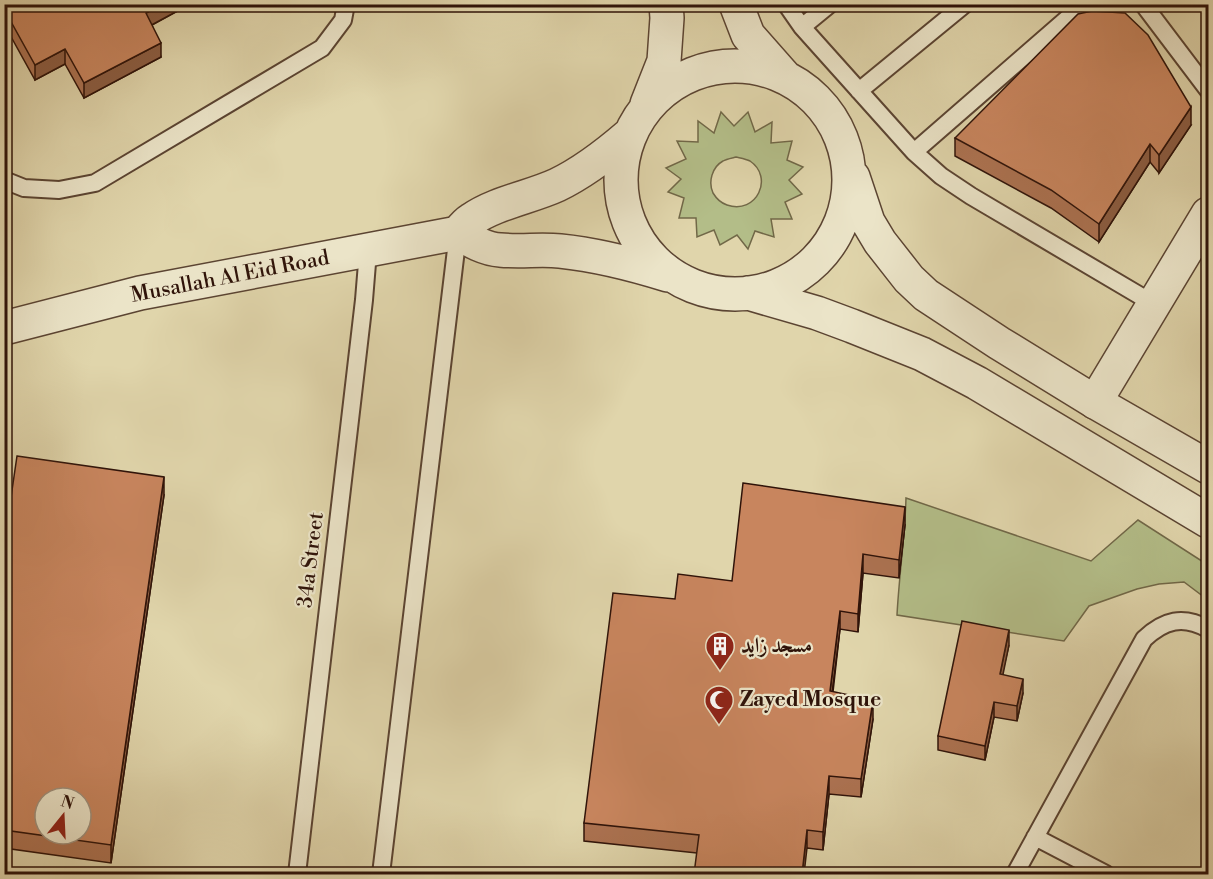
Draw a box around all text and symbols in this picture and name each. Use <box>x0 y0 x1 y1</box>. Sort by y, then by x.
street label: Musallah Al Eid Road <box>129 245 331 309</box>
street label: 34a Street <box>292 510 330 609</box>
building icon: مسجد زايد <box>704 630 736 672</box>
place label: مسجد زايد <box>741 633 812 659</box>
mosque icon: Zayed Mosque <box>703 684 735 726</box>
place label: Zayed Mosque <box>740 687 881 713</box>
north arrow <box>33 786 93 846</box>
text: N <box>58 791 77 814</box>

